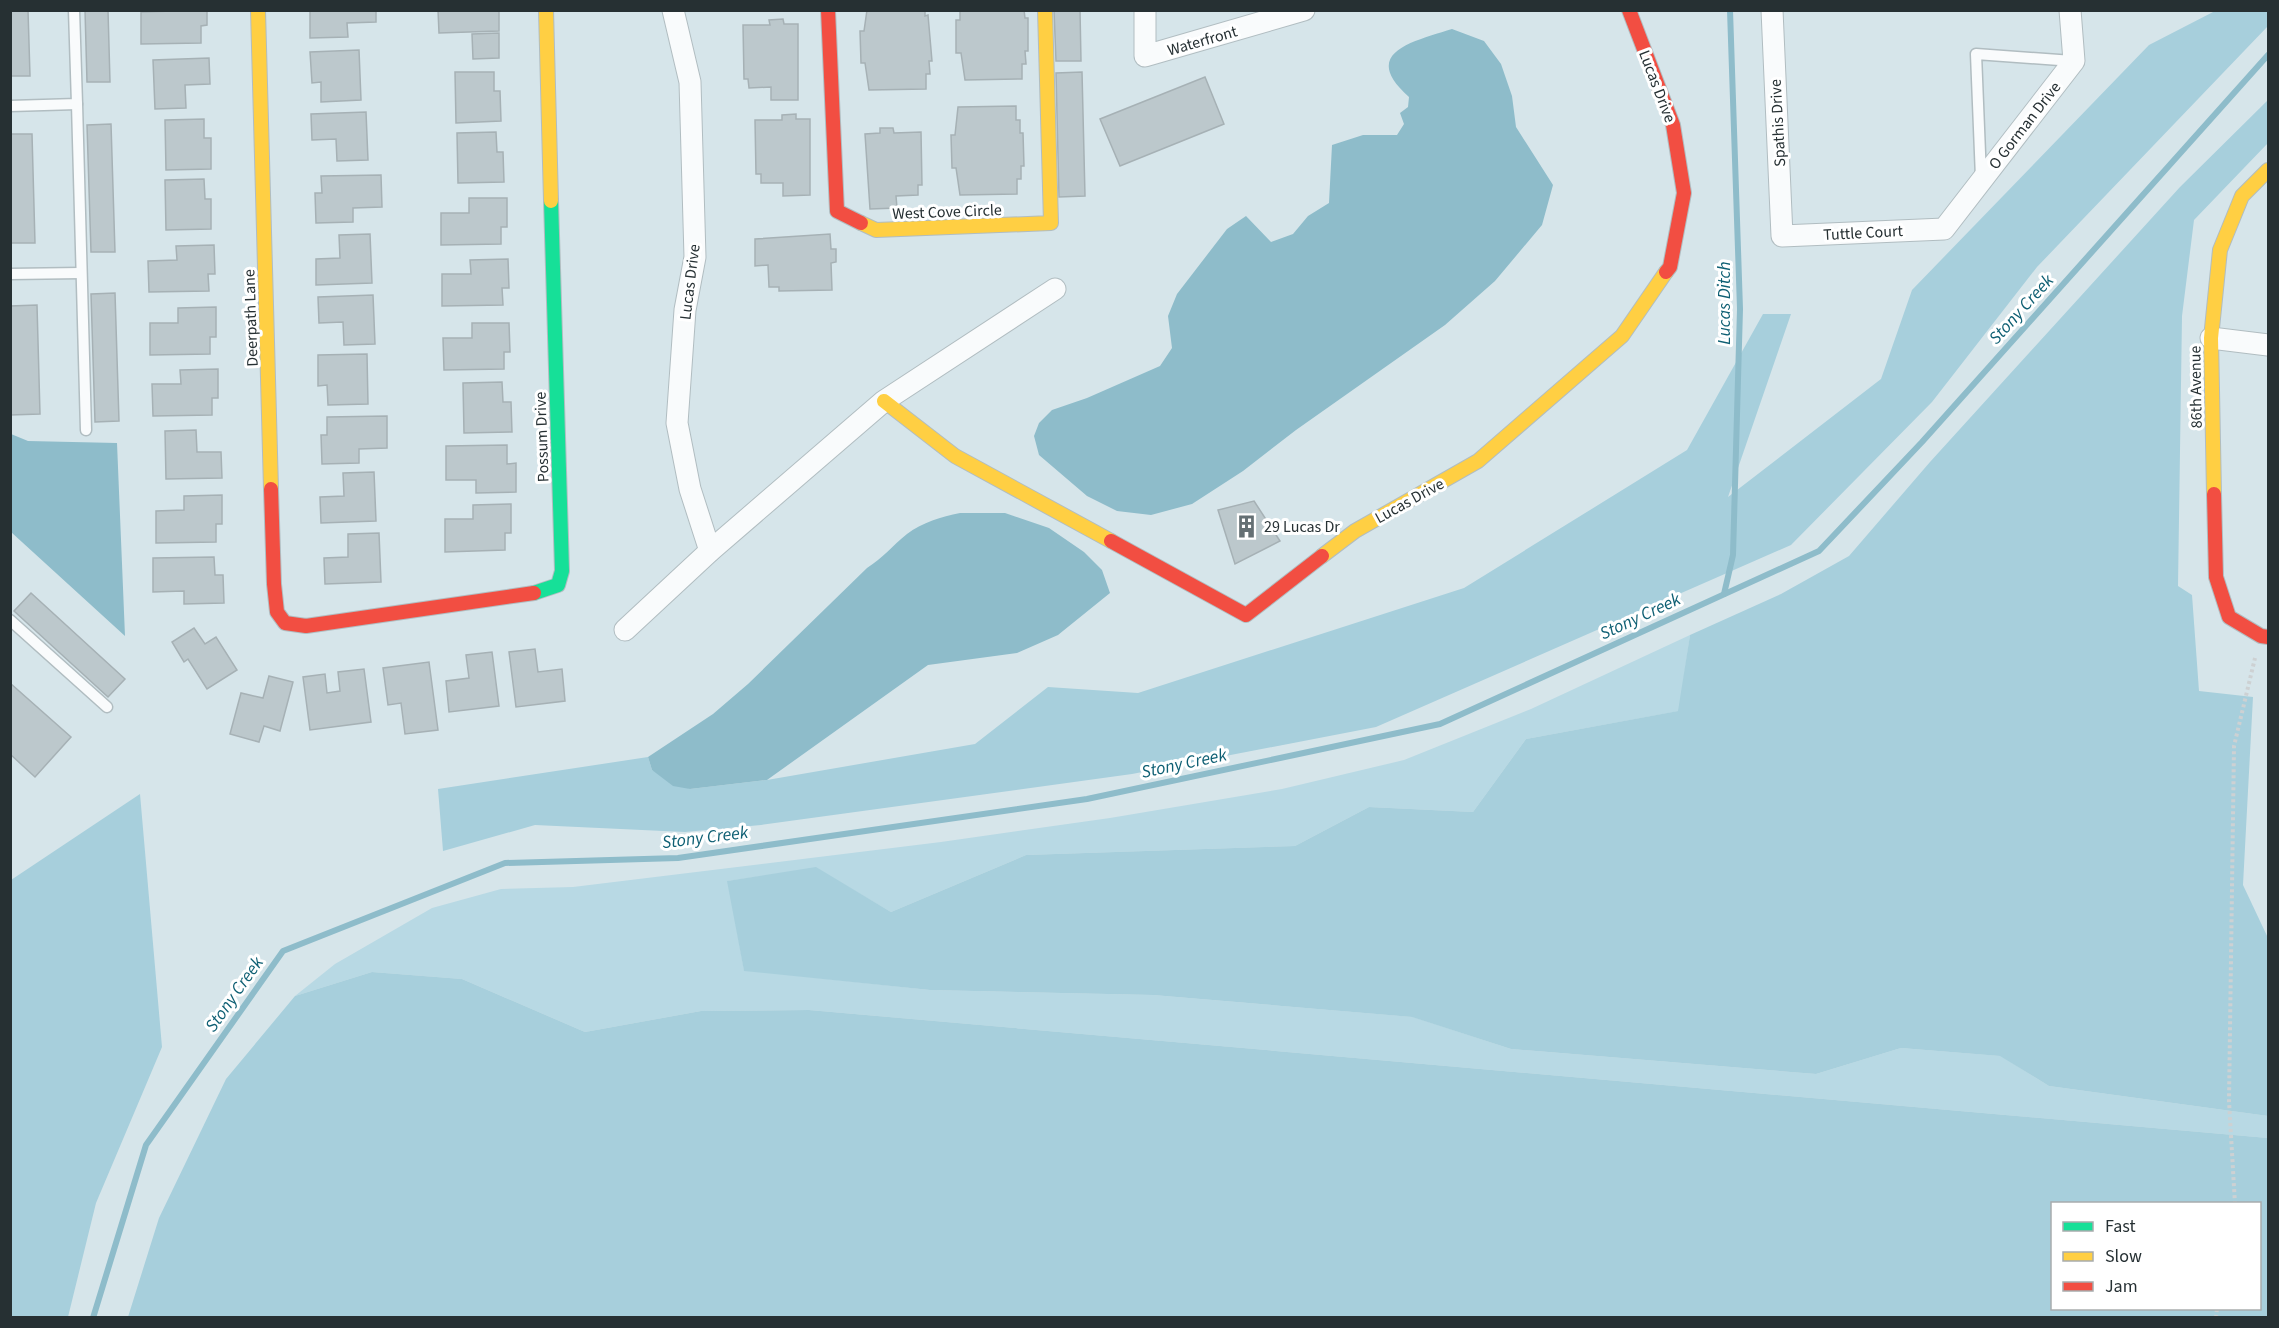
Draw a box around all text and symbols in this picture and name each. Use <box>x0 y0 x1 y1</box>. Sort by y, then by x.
street label: Waterfront <box>1165 20 1240 61</box>
street label: Lucas Drive <box>1633 47 1681 126</box>
street label: O Gorman Drive <box>1984 77 2066 174</box>
street label: Spathis Drive <box>1765 79 1791 167</box>
street label: West Cove Circle <box>892 199 1002 225</box>
street label: Tuttle Court <box>1823 220 1904 246</box>
street label: Lucas Drive <box>674 243 706 321</box>
water label: Lucas Ditch <box>1712 261 1737 345</box>
water label: Stony Creek <box>1983 268 2060 350</box>
street label: Deerpath Lane <box>238 269 264 367</box>
street label: 86th Avenue <box>2184 345 2208 428</box>
street label: Possum Drive <box>529 391 555 483</box>
street label: Lucas Drive <box>1371 473 1448 529</box>
building icon: 29 Lucas Dr <box>1233 513 1259 539</box>
place label: 29 Lucas Dr <box>1264 516 1340 538</box>
water label: Stony Creek <box>1596 587 1685 646</box>
water label: Stony Creek <box>1139 742 1230 785</box>
water label: Stony Creek <box>660 820 750 855</box>
water label: Stony Creek <box>199 951 270 1037</box>
legend <box>2051 1202 2261 1310</box>
text: Fast <box>2105 1214 2136 1239</box>
text: Slow <box>2105 1244 2142 1269</box>
text: Jam <box>2105 1274 2138 1299</box>

